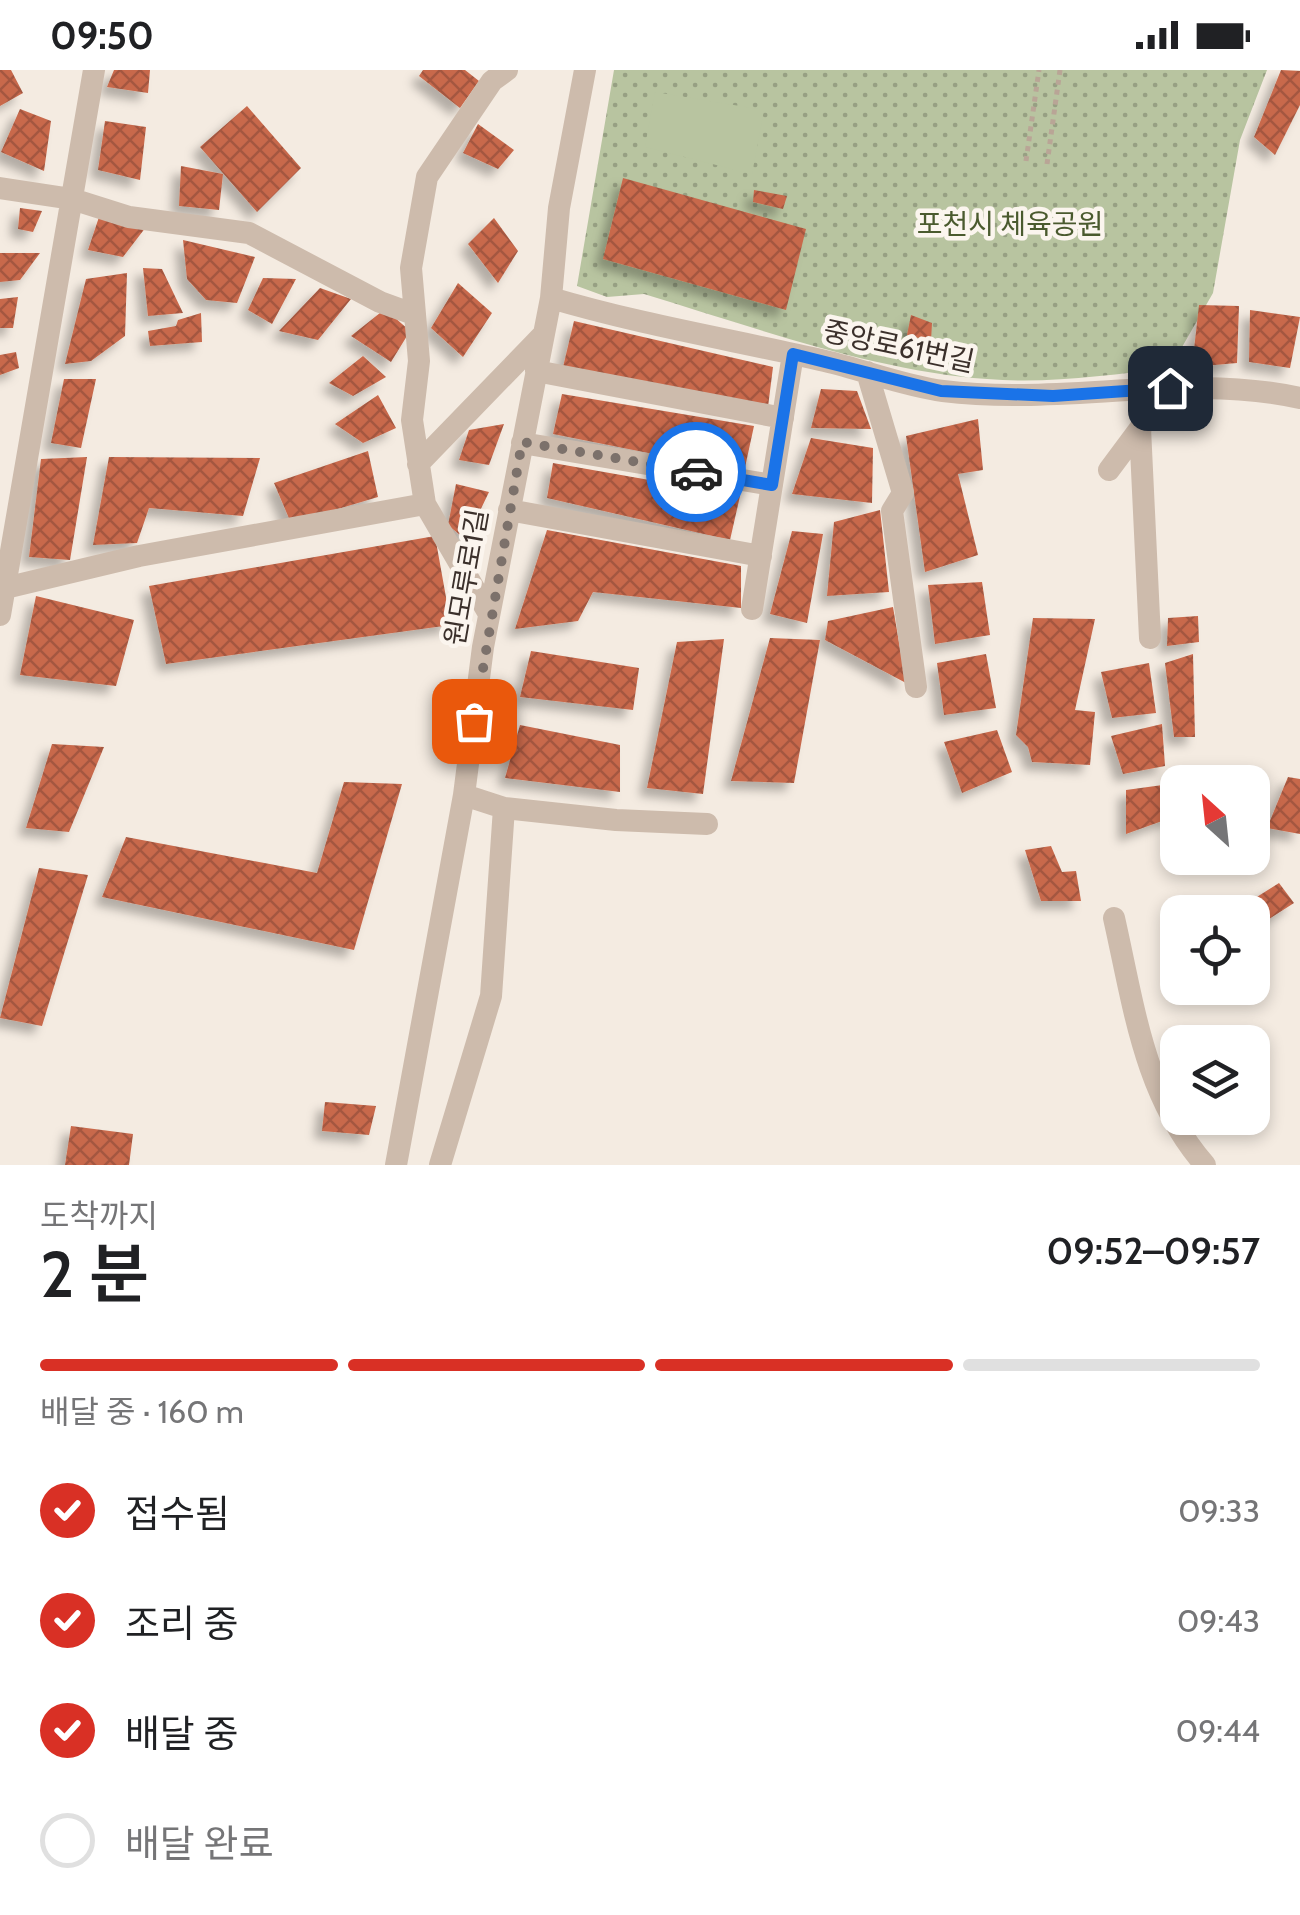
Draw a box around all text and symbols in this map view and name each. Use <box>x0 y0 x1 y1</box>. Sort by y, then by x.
text: 09:50 <box>50 12 154 59</box>
park label: 포천시 체육공원 <box>917 207 1103 241</box>
street label: 중앙로61번길 <box>820 313 978 379</box>
pin <box>1128 346 1213 431</box>
icon: home <box>1143 361 1198 416</box>
courier <box>646 422 746 522</box>
icon: car <box>669 445 724 500</box>
street label: 원모루로1길 <box>437 506 495 648</box>
pin <box>432 679 517 764</box>
icon: bag <box>447 694 502 749</box>
north arrow <box>1160 765 1270 875</box>
map controls <box>1160 765 1270 1135</box>
button: locate <box>1160 895 1270 1005</box>
button: layers <box>1160 1025 1270 1135</box>
text: 도착까지 <box>40 1196 158 1235</box>
text: 09:52–09:57 <box>1047 1227 1260 1274</box>
text: 2 분 <box>40 1234 149 1313</box>
text: 배달 중 · 160 m <box>40 1392 244 1431</box>
icon: check <box>40 1483 95 1538</box>
text: 접수됨 <box>125 1490 230 1537</box>
text: 09:33 <box>1178 1491 1260 1530</box>
icon: check <box>40 1593 95 1648</box>
text: 조리 중 <box>125 1600 238 1647</box>
text: 09:43 <box>1177 1601 1260 1640</box>
icon: check <box>40 1703 95 1758</box>
text: 배달 중 <box>125 1710 238 1757</box>
text: 09:44 <box>1176 1711 1260 1750</box>
text: 배달 완료 <box>125 1820 273 1867</box>

